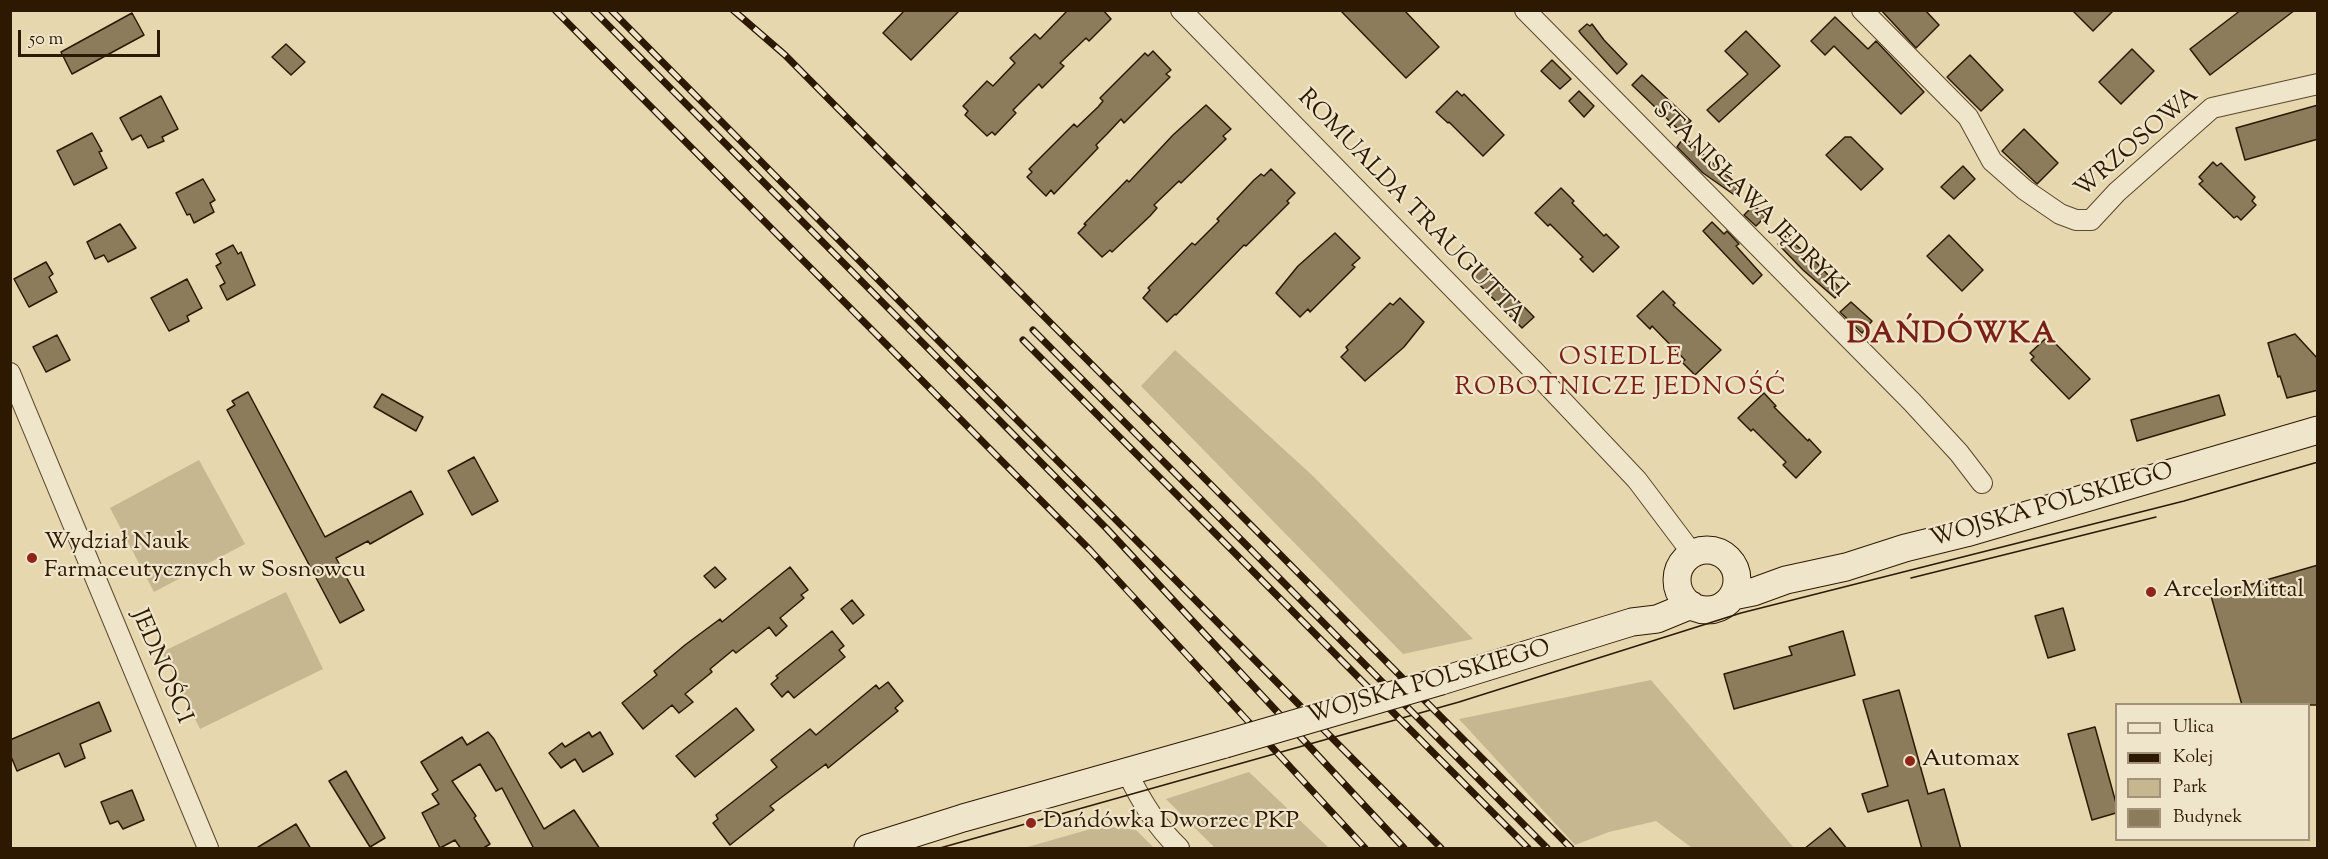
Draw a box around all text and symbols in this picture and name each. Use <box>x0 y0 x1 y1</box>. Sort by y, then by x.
scale bar <box>21 18 164 56</box>
text: 50 m <box>29 27 63 53</box>
street label: WRZOSOWA <box>2070 82 2206 206</box>
street label: ROMUALDA TRAUGUTTA <box>1290 85 1530 331</box>
street label: STANISŁAWA JĘDRYKI <box>1645 97 1853 305</box>
district label: DAŃDÓWKA <box>1847 319 2057 355</box>
district label: OSIEDLE ROBOTNICZE JEDNOŚĆ <box>1455 344 1787 406</box>
street label: WOJSKA POLSKIEGO <box>1927 458 2177 556</box>
place label: Wydział Nauk Farmaceutycznych w Sosnowcu <box>44 530 366 586</box>
marker: Wydział Nauk Farmaceutycznych w Sosnowcu <box>25 551 39 565</box>
place label: ArcelorMittal <box>2163 578 2304 606</box>
marker: ArcelorMittal <box>2144 585 2158 599</box>
street label: JEDNOŚCI <box>123 606 197 728</box>
street label: WOJSKA POLSKIEGO <box>1304 635 1554 733</box>
legend <box>2115 703 2310 841</box>
text: Ulica <box>2173 715 2214 741</box>
text: Kolej <box>2173 745 2213 771</box>
place label: Automax <box>1922 747 2020 775</box>
marker: Automax <box>1903 754 1917 768</box>
text: Park <box>2173 775 2207 801</box>
text: Budynek <box>2173 805 2242 831</box>
place label: Dańdówka Dworzec PKP <box>1043 809 1299 837</box>
marker: Dańdówka Dworzec PKP <box>1024 816 1038 830</box>

